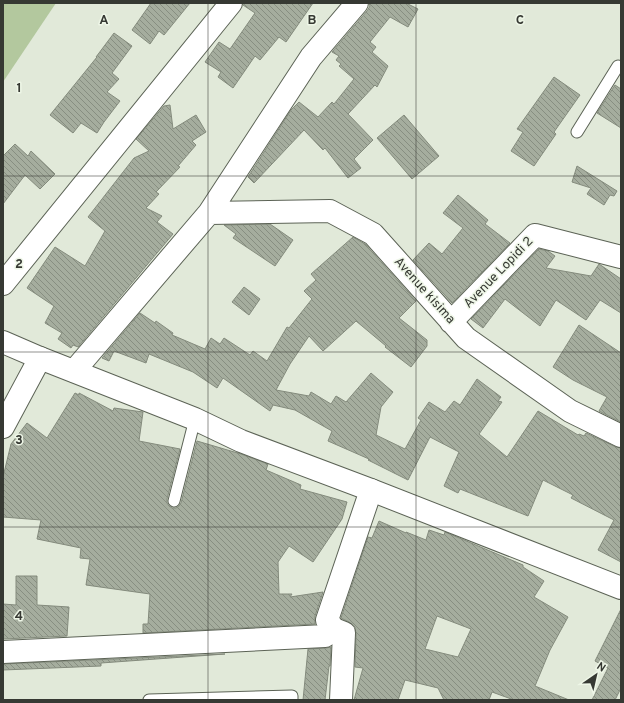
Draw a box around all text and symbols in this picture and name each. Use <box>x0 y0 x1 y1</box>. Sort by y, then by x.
text: A <box>99 13 109 29</box>
text: B <box>308 13 317 29</box>
text: C <box>516 13 524 29</box>
text: 1 <box>16 81 22 97</box>
street label: Avenue Lopidi 2 <box>461 234 537 312</box>
street label: Avenue kisima <box>390 254 458 328</box>
text: 2 <box>15 257 23 273</box>
text: 3 <box>15 433 23 449</box>
text: 4 <box>15 609 23 625</box>
north arrow <box>576 655 616 695</box>
text: N <box>594 660 608 676</box>

